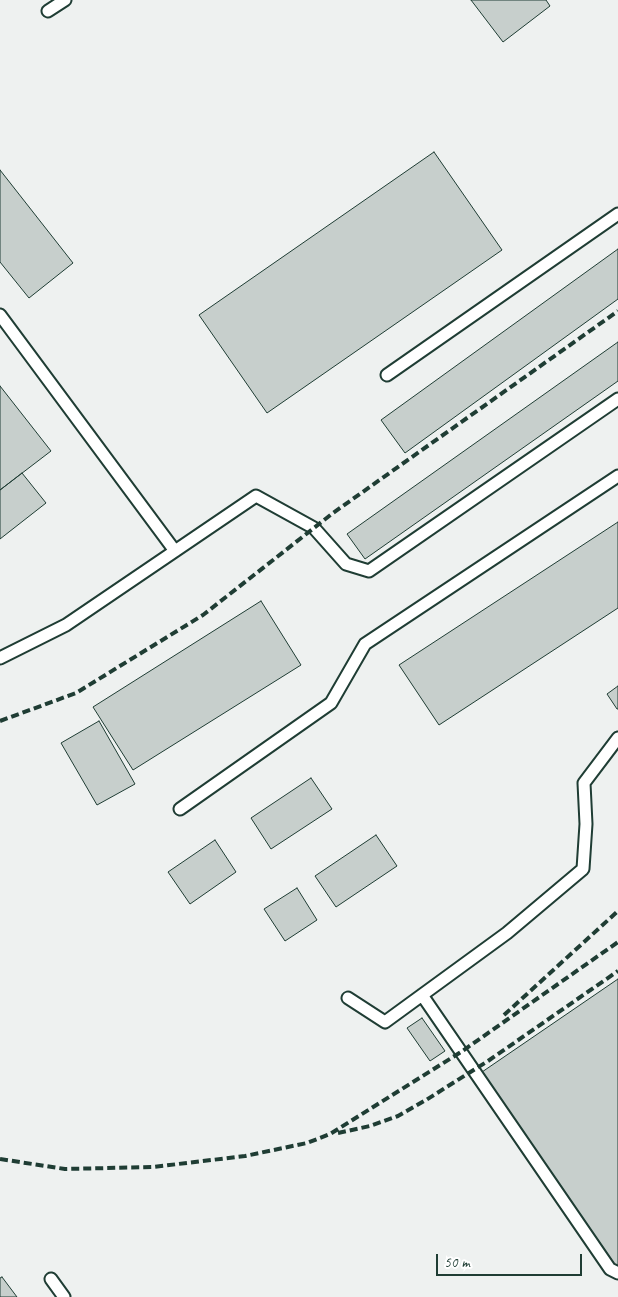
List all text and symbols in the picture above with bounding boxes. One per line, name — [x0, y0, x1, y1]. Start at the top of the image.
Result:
scale bar — [438, 1244, 584, 1276]
text: 50 m — [444, 1253, 470, 1272]

